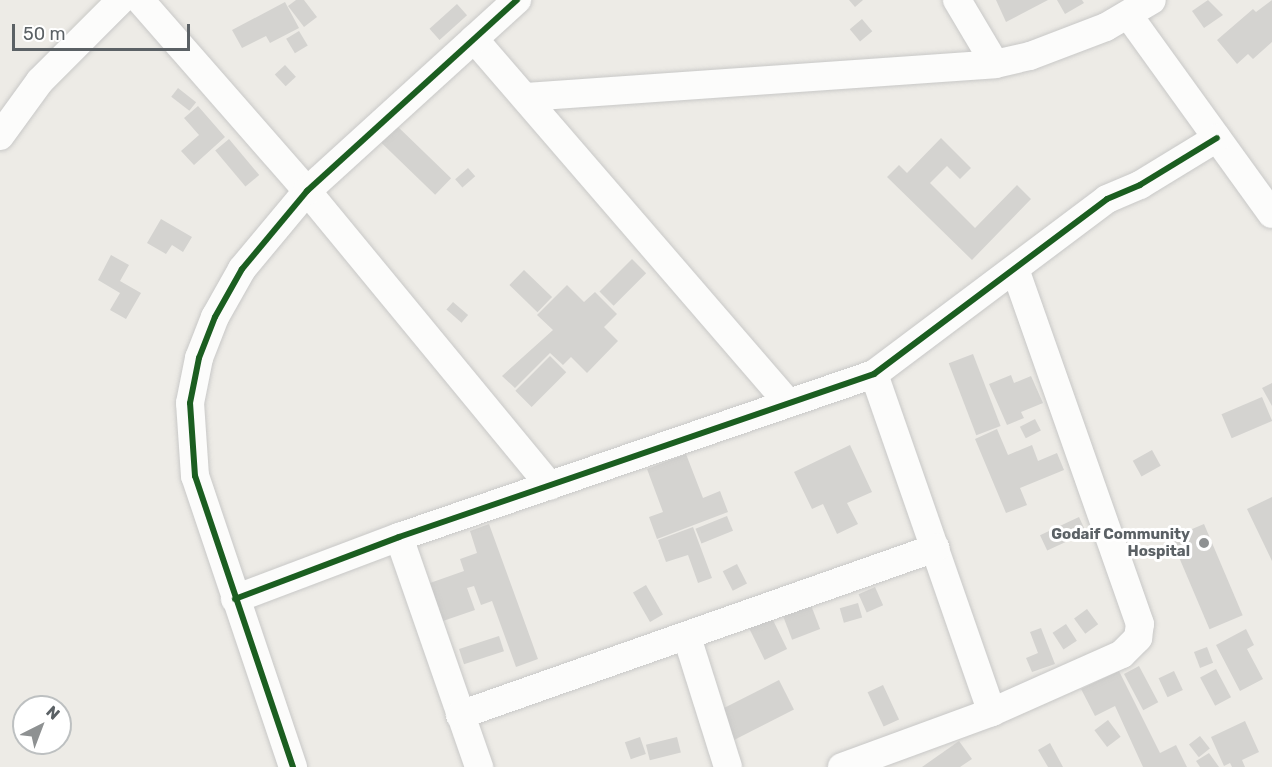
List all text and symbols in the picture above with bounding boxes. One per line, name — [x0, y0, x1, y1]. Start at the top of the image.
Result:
scale bar — [15, 12, 194, 50]
text: 50 m — [23, 23, 66, 45]
place label: Godaif Community Hospital — [1051, 525, 1190, 560]
marker: Godaif Community Hospital — [1195, 534, 1213, 552]
north arrow — [12, 695, 72, 755]
text: N — [42, 702, 64, 724]

